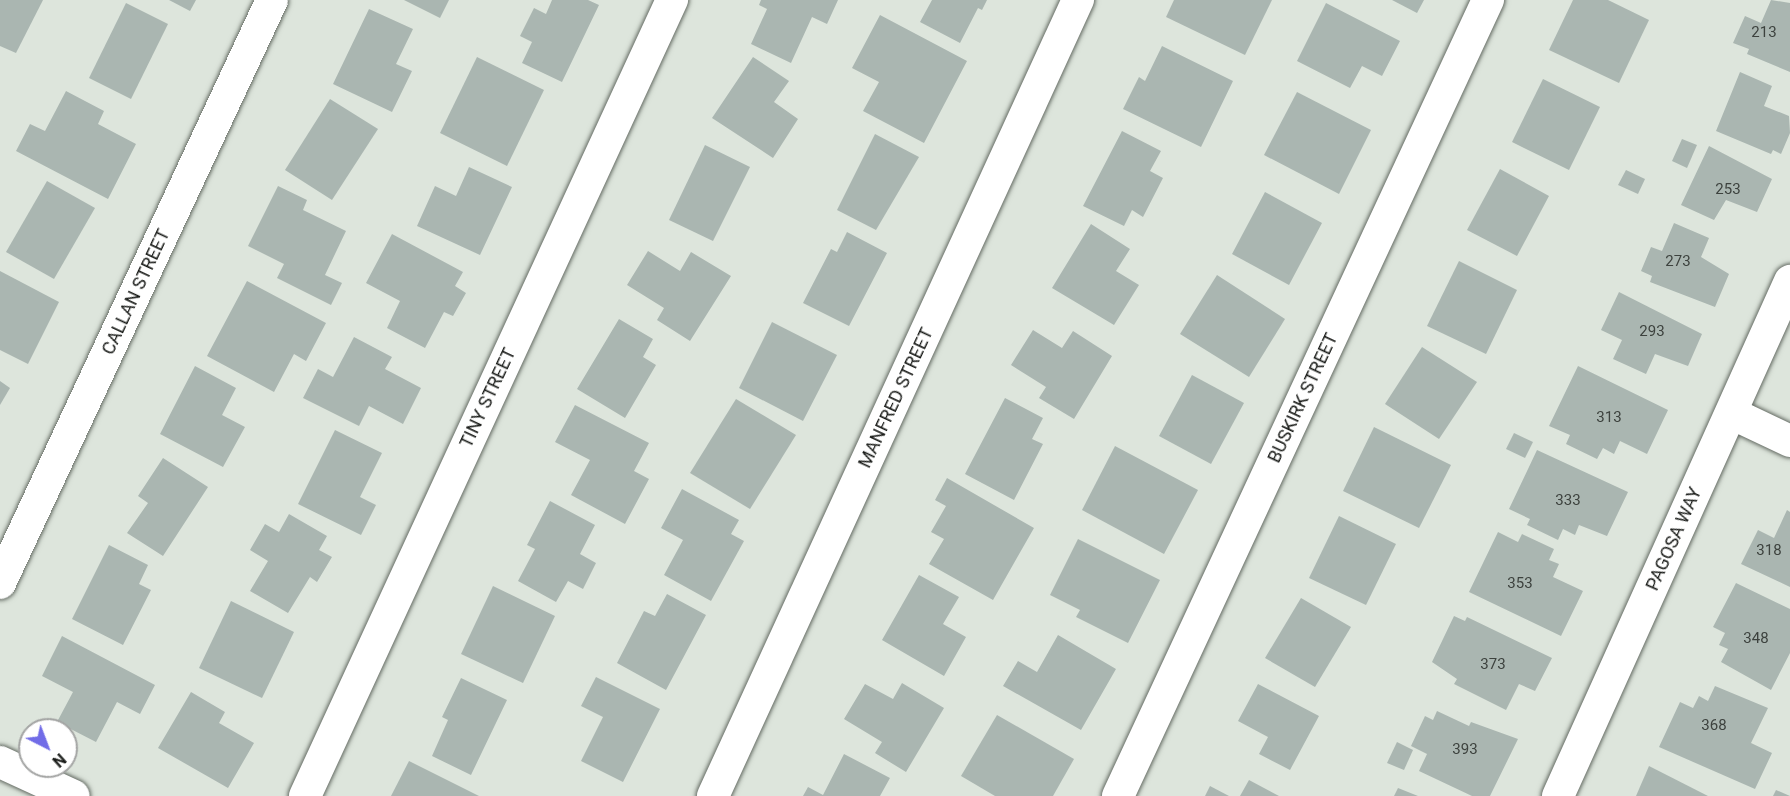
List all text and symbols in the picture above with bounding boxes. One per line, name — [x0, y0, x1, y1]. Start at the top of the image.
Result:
house number: 213 — [1751, 24, 1777, 42]
house number: 253 — [1715, 181, 1741, 199]
street label: CALLAN STREET — [97, 226, 175, 358]
house number: 273 — [1665, 253, 1691, 271]
house number: 293 — [1639, 323, 1665, 341]
street label: MANFRED STREET — [854, 325, 938, 471]
street label: BUSKIRK STREET — [1264, 330, 1342, 466]
street label: TINY STREET — [456, 345, 520, 451]
house number: 313 — [1596, 409, 1622, 427]
street label: PAGOSA WAY — [1642, 484, 1706, 594]
house number: 333 — [1555, 492, 1581, 510]
house number: 318 — [1756, 542, 1782, 560]
house number: 353 — [1507, 575, 1533, 593]
house number: 348 — [1743, 630, 1769, 648]
house number: 373 — [1480, 656, 1506, 674]
house number: 368 — [1701, 717, 1727, 735]
north arrow — [18, 718, 78, 778]
house number: 393 — [1452, 741, 1478, 759]
text: N — [48, 749, 70, 771]

